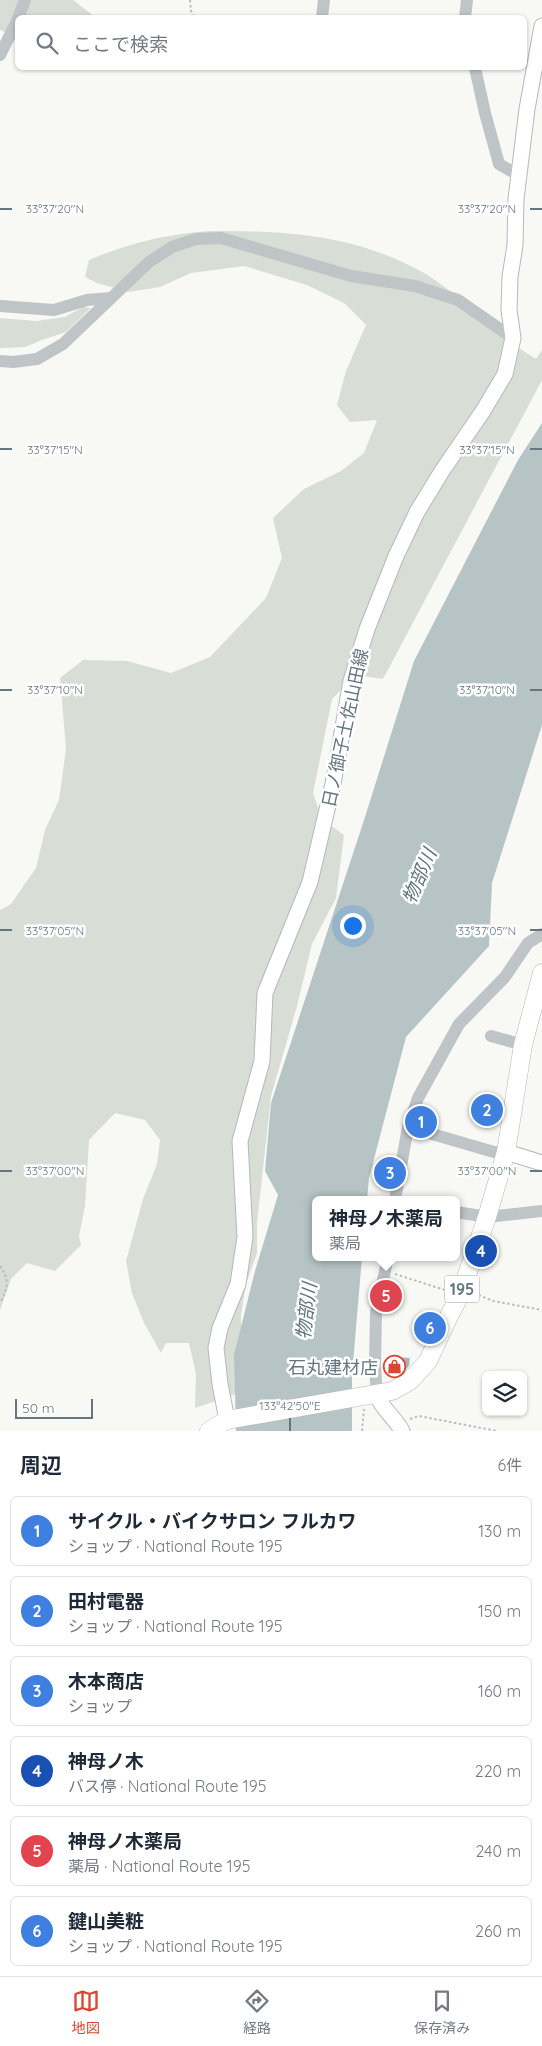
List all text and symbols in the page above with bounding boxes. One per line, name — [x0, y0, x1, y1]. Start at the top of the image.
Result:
search box — [15, 15, 527, 70]
icon: search — [33, 29, 61, 57]
text: ここで検索 — [73, 32, 168, 56]
text: 33°37'20"N — [26, 201, 84, 216]
text: 33°37'20"N — [458, 201, 516, 216]
text: 33°37'15"N — [27, 442, 83, 457]
text: 33°37'15"N — [459, 442, 515, 457]
street label: 日ノ御子土佐山田線 — [317, 646, 373, 810]
text: 33°37'10"N — [27, 682, 83, 697]
text: 33°37'10"N — [459, 682, 515, 697]
water label: 物部川 — [397, 843, 442, 907]
your location — [340, 913, 366, 939]
text: 33°37'05"N — [26, 923, 84, 938]
text: 33°37'05"N — [458, 923, 516, 938]
pin: 2 — [471, 1091, 503, 1129]
pin: 1 — [405, 1103, 437, 1141]
pin: 3 — [374, 1154, 406, 1192]
text: 33°37'00"N — [26, 1163, 84, 1178]
text: 33°37'00"N — [458, 1163, 516, 1178]
popup — [312, 1196, 460, 1261]
text: 神母ノ木薬局 — [329, 1206, 443, 1230]
pin: 4 — [465, 1232, 497, 1270]
text: 薬局 — [329, 1233, 361, 1253]
road number: 195 — [444, 1276, 480, 1302]
pin: 5 — [370, 1277, 402, 1315]
water label: 物部川 — [291, 1279, 322, 1341]
pin: 6 — [414, 1309, 446, 1347]
shop icon: 石丸建材店 — [382, 1355, 406, 1379]
place label: 石丸建材店 — [288, 1356, 378, 1379]
map controls — [482, 1371, 527, 1416]
button: layers — [482, 1371, 527, 1416]
scale bar — [15, 1396, 92, 1419]
text: 133°42'50"E — [259, 1398, 321, 1413]
text: 50 m — [22, 1399, 55, 1417]
text: 周辺 — [20, 1452, 62, 1478]
text: 6件 — [497, 1455, 522, 1475]
text: サイクル・バイクサロン フルカワ — [68, 1509, 356, 1533]
text: 1 — [34, 1521, 40, 1541]
text: 130 m — [478, 1521, 521, 1541]
text: ショップ · National Route 195 — [68, 1536, 282, 1556]
text: 田村電器 — [68, 1589, 144, 1613]
text: 2 — [32, 1601, 42, 1621]
text: 150 m — [478, 1601, 521, 1621]
text: ショップ · National Route 195 — [68, 1616, 282, 1636]
text: 木本商店 — [68, 1669, 144, 1693]
text: 3 — [33, 1681, 41, 1701]
text: 160 m — [478, 1681, 521, 1701]
text: ショップ — [68, 1696, 132, 1716]
text: 神母ノ木 — [68, 1749, 144, 1773]
text: 4 — [32, 1761, 42, 1781]
text: 220 m — [475, 1761, 521, 1781]
text: バス停 · National Route 195 — [68, 1776, 266, 1796]
text: 神母ノ木薬局 — [68, 1829, 182, 1853]
text: 5 — [32, 1841, 42, 1861]
text: 240 m — [475, 1841, 521, 1861]
text: 薬局 · National Route 195 — [68, 1856, 250, 1876]
text: 鍵山美粧 — [68, 1909, 144, 1933]
text: 6 — [33, 1921, 41, 1941]
text: 260 m — [475, 1921, 521, 1941]
text: ショップ · National Route 195 — [68, 1936, 282, 1956]
tab: 地図 — [72, 1987, 100, 2037]
tab: 経路 — [243, 1987, 271, 2037]
tab: 保存済み — [414, 1987, 470, 2037]

